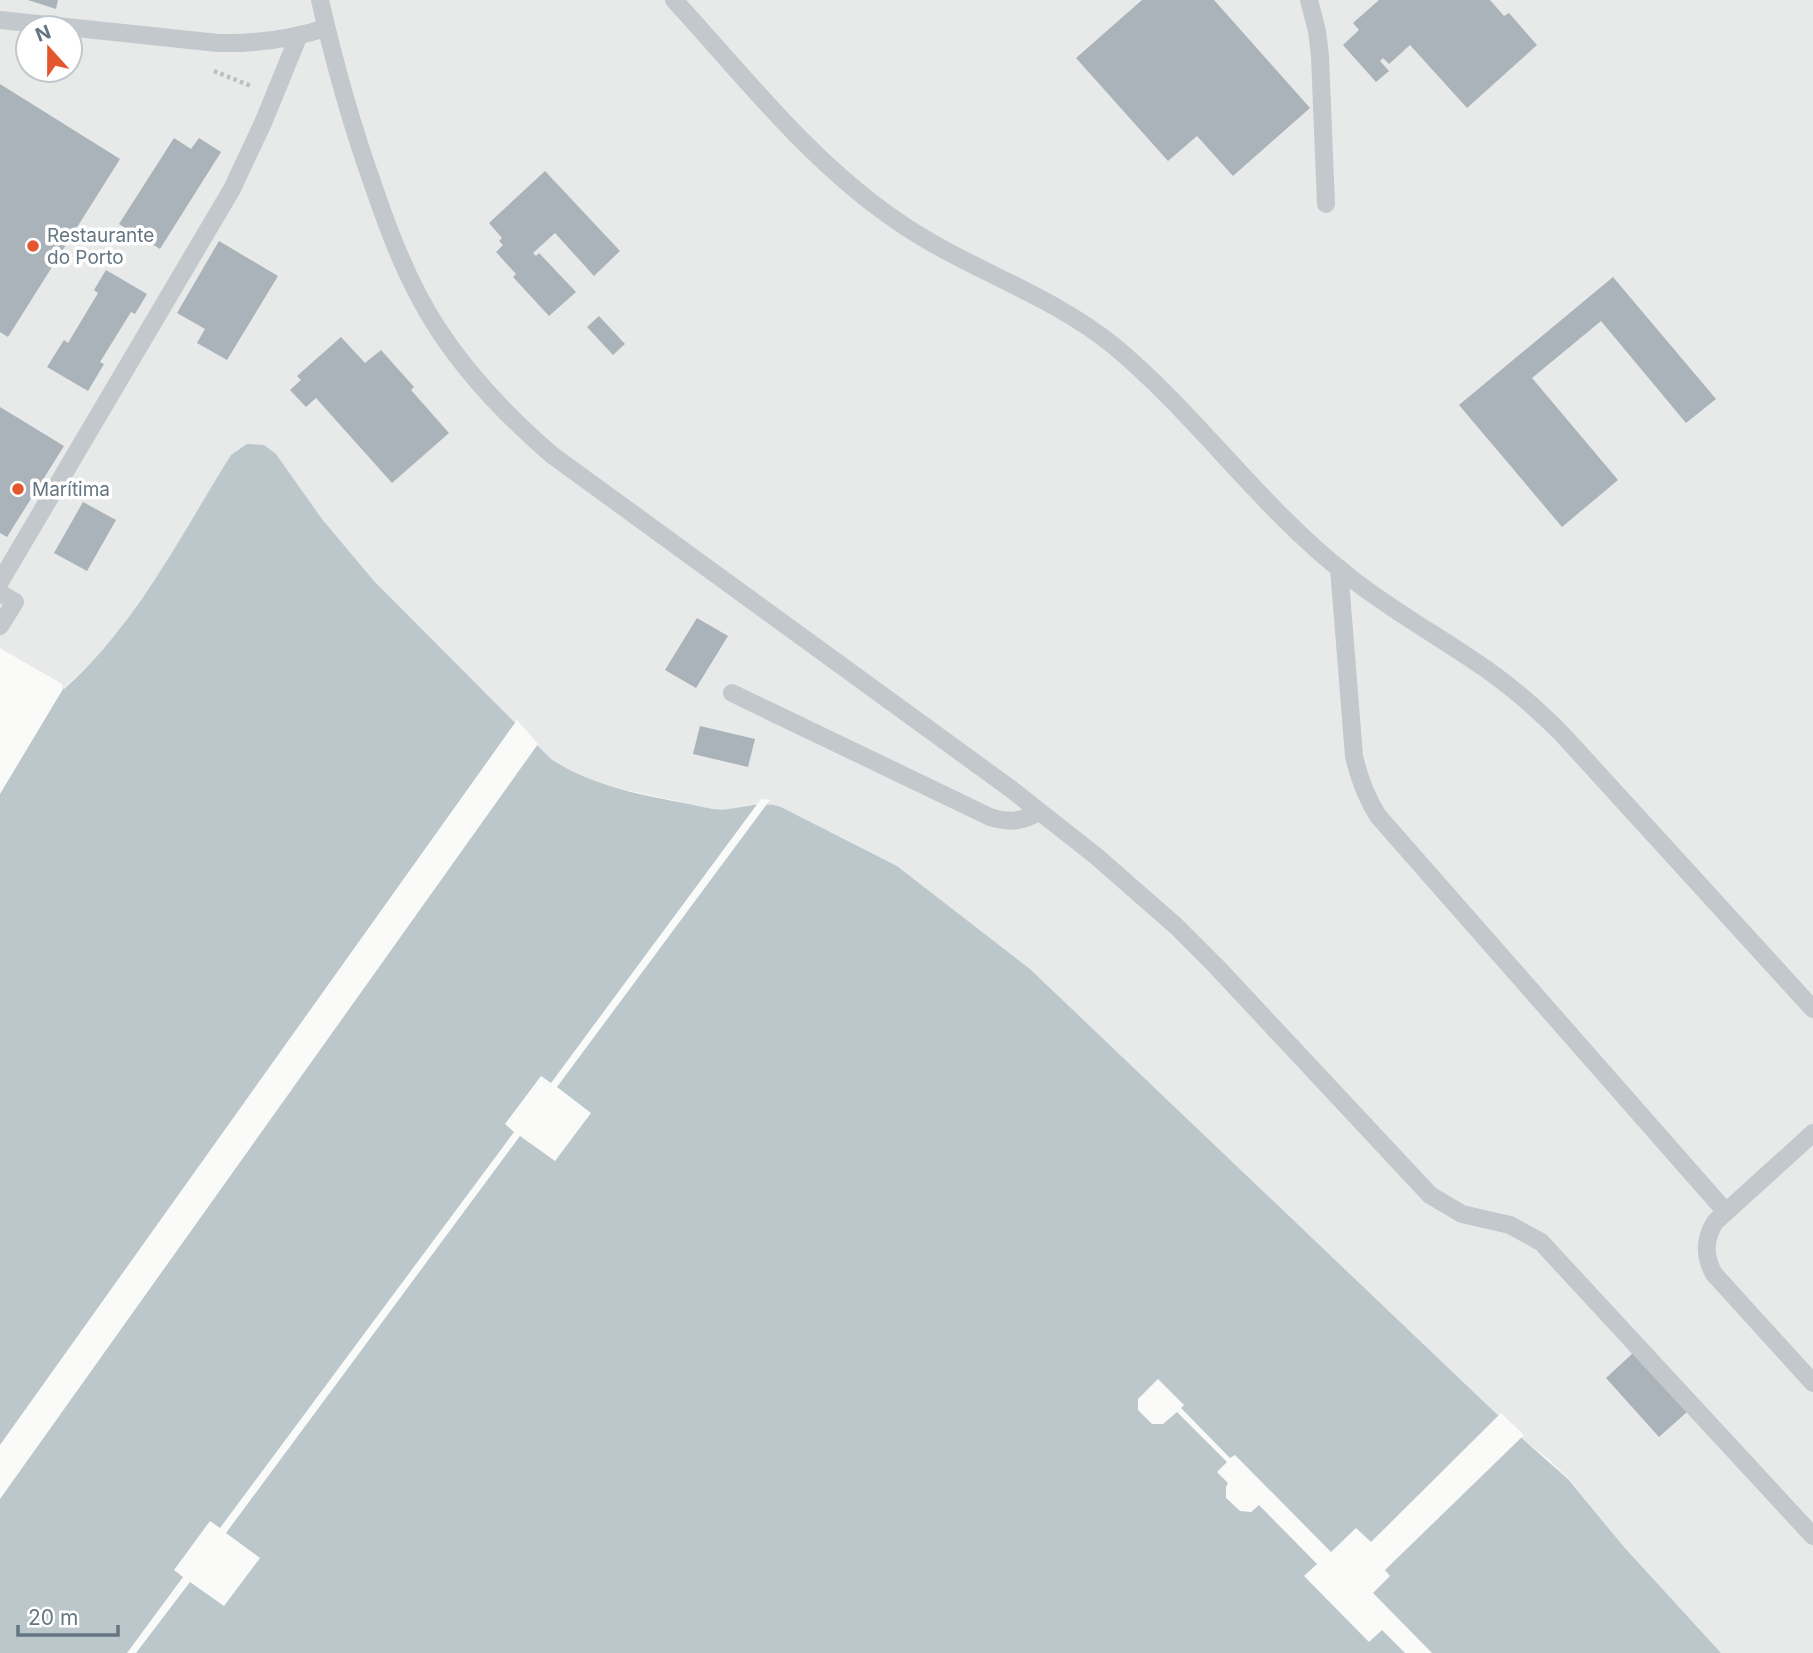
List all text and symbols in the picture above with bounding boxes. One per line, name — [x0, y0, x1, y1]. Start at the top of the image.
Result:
north arrow — [14, 14, 84, 84]
text: N — [32, 20, 54, 47]
place label: Restaurante do Porto — [47, 224, 154, 269]
marker: Restaurante do Porto — [25, 238, 41, 254]
place label: Marítima — [32, 478, 110, 501]
marker: Marítima — [10, 481, 26, 497]
scale bar — [18, 1594, 117, 1638]
text: 20 m — [28, 1605, 78, 1630]

